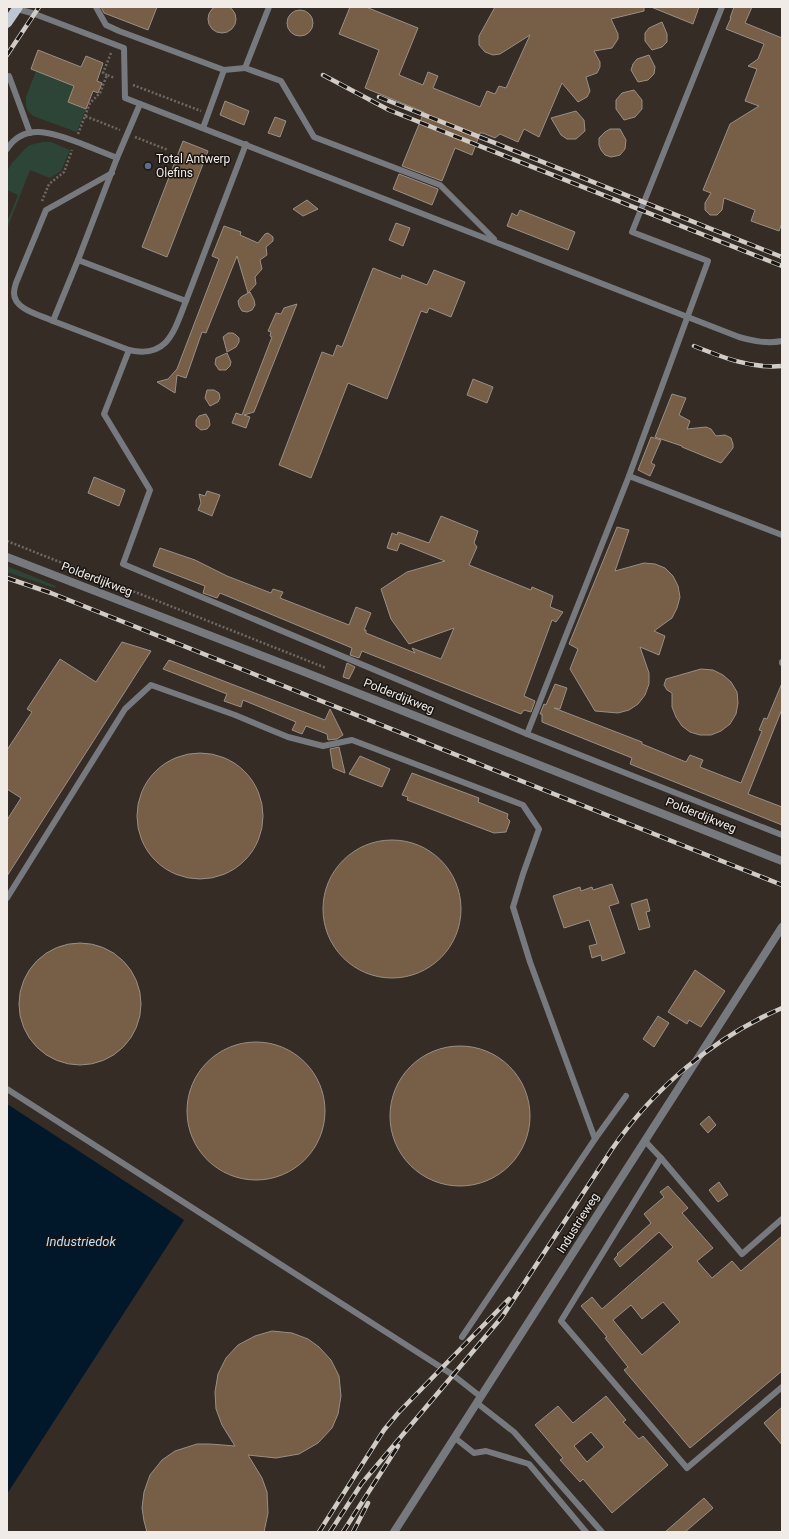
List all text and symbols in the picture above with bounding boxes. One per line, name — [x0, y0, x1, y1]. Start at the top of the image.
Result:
place label: Total Antwerp Olefins — [156, 152, 231, 180]
marker: Total Antwerp Olefins — [143, 161, 153, 171]
street label: Polderdijkweg — [59, 559, 135, 599]
street label: Polderdijkweg — [362, 675, 436, 717]
street label: Polderdijkweg — [664, 794, 738, 836]
street label: Industrieweg — [554, 1190, 602, 1256]
water label: Industriedok — [46, 1234, 117, 1249]

